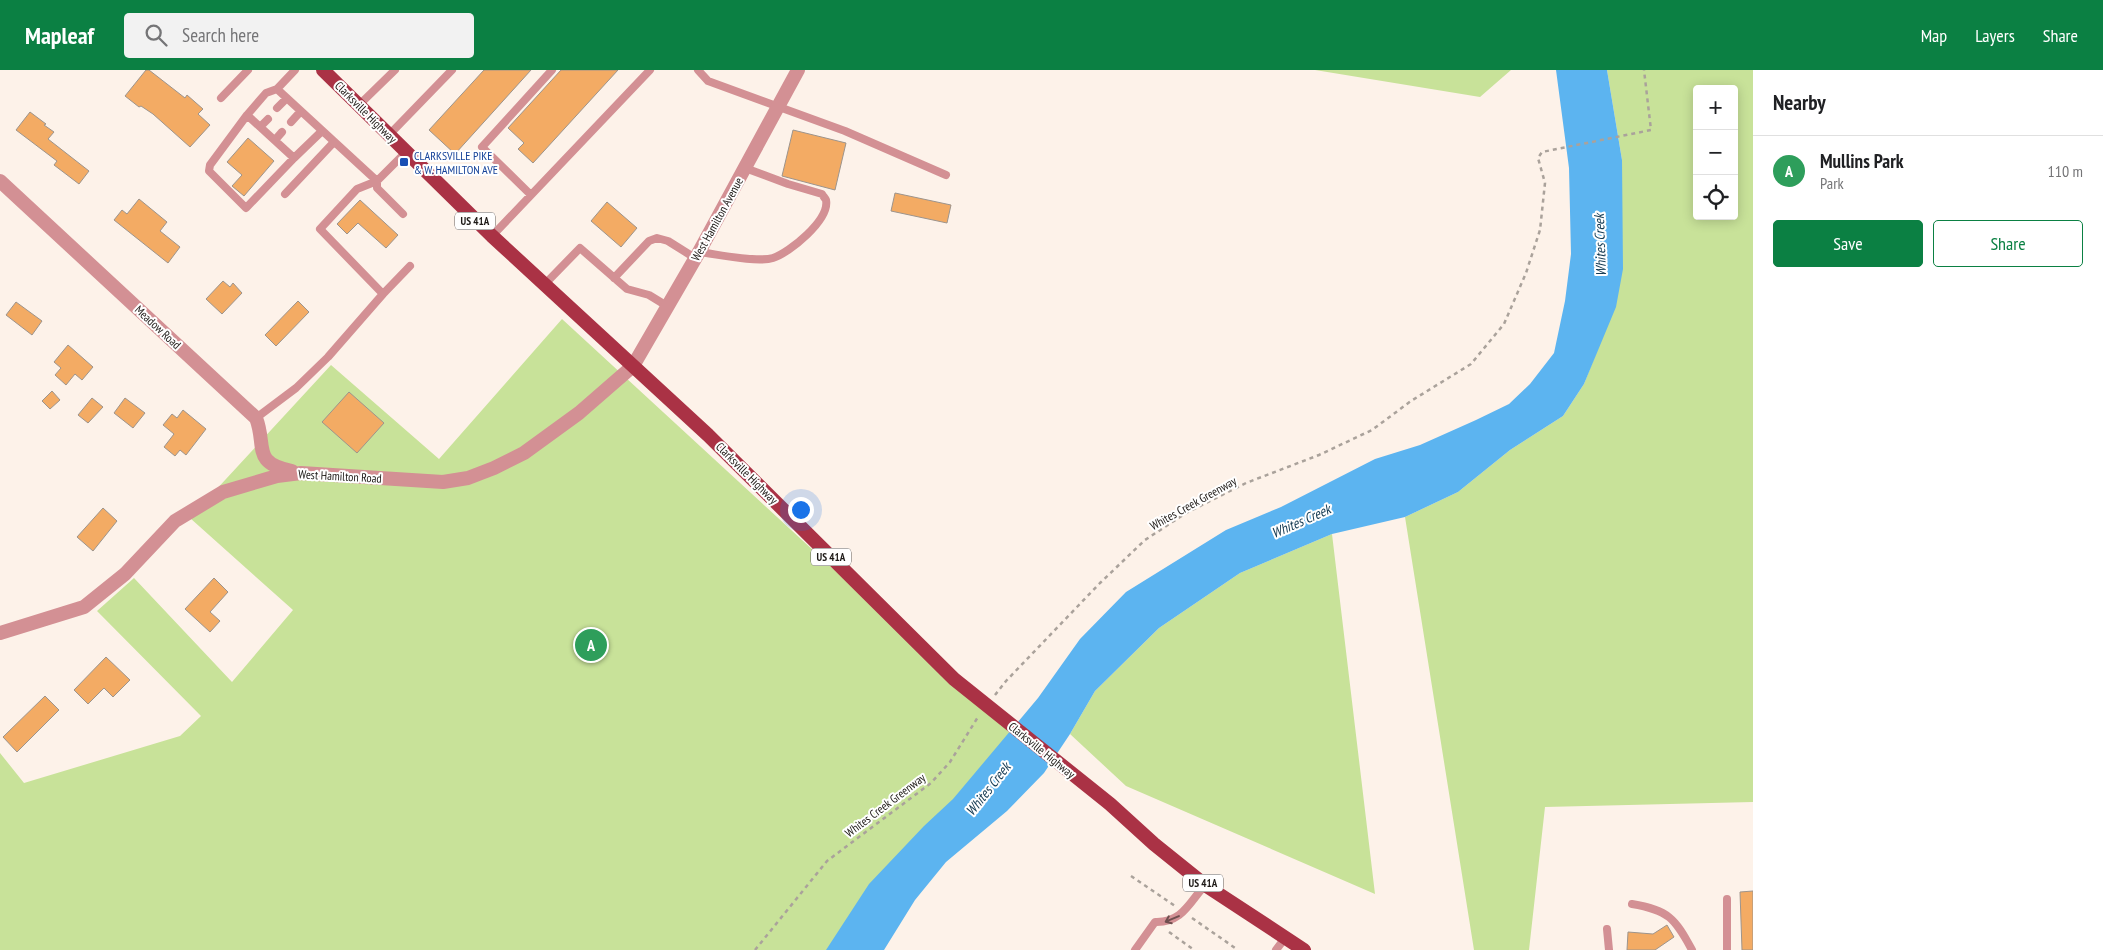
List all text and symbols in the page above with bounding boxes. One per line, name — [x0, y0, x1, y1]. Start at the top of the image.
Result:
search box — [124, 13, 474, 58]
text: Mapleaf — [25, 20, 94, 51]
icon: search — [142, 21, 170, 49]
text: Search here — [182, 23, 259, 47]
text: Map — [1921, 24, 1947, 47]
text: Layers — [1975, 24, 2015, 47]
text: Share — [2043, 24, 2078, 47]
street label: Clarksville Highway — [332, 78, 400, 146]
map controls — [1693, 85, 1738, 220]
button: + — [1693, 85, 1738, 130]
text: Nearby — [1773, 89, 1826, 116]
button: − — [1693, 130, 1738, 175]
place label: CLARKSVILLE PIKE & W. HAMILTON AVE — [414, 148, 498, 177]
text: Mullins Park — [1820, 149, 1904, 173]
marker: CLARKSVILLE PIKE & W. HAMILTON AVE — [398, 156, 410, 168]
text: A — [1785, 161, 1793, 181]
text: 110 m — [2048, 161, 2083, 181]
text: Park — [1820, 173, 1844, 193]
street label: West Hamilton Avenue — [688, 175, 746, 263]
button: locate — [1693, 175, 1738, 220]
road number: US 41A — [455, 212, 495, 230]
water label: Whites Creek — [1590, 212, 1610, 277]
button: Save — [1773, 220, 1923, 267]
button: Share — [1933, 220, 2083, 267]
street label: Meadow Road — [132, 302, 184, 352]
street label: Clarksville Highway — [713, 439, 781, 507]
street label: West Hamilton Road — [298, 466, 382, 486]
street label: Whites Creek Greenway — [1147, 473, 1239, 533]
your location — [788, 497, 814, 523]
water label: Whites Creek — [1269, 499, 1335, 542]
road number: US 41A — [811, 548, 851, 566]
pin: A — [575, 626, 607, 664]
street label: Clarksville Highway — [1006, 719, 1079, 782]
water label: Whites Creek — [962, 757, 1015, 819]
street label: Whites Creek Greenway — [842, 770, 929, 840]
road number: US 41A — [1183, 874, 1223, 891]
one-way arrow — [1164, 914, 1179, 924]

